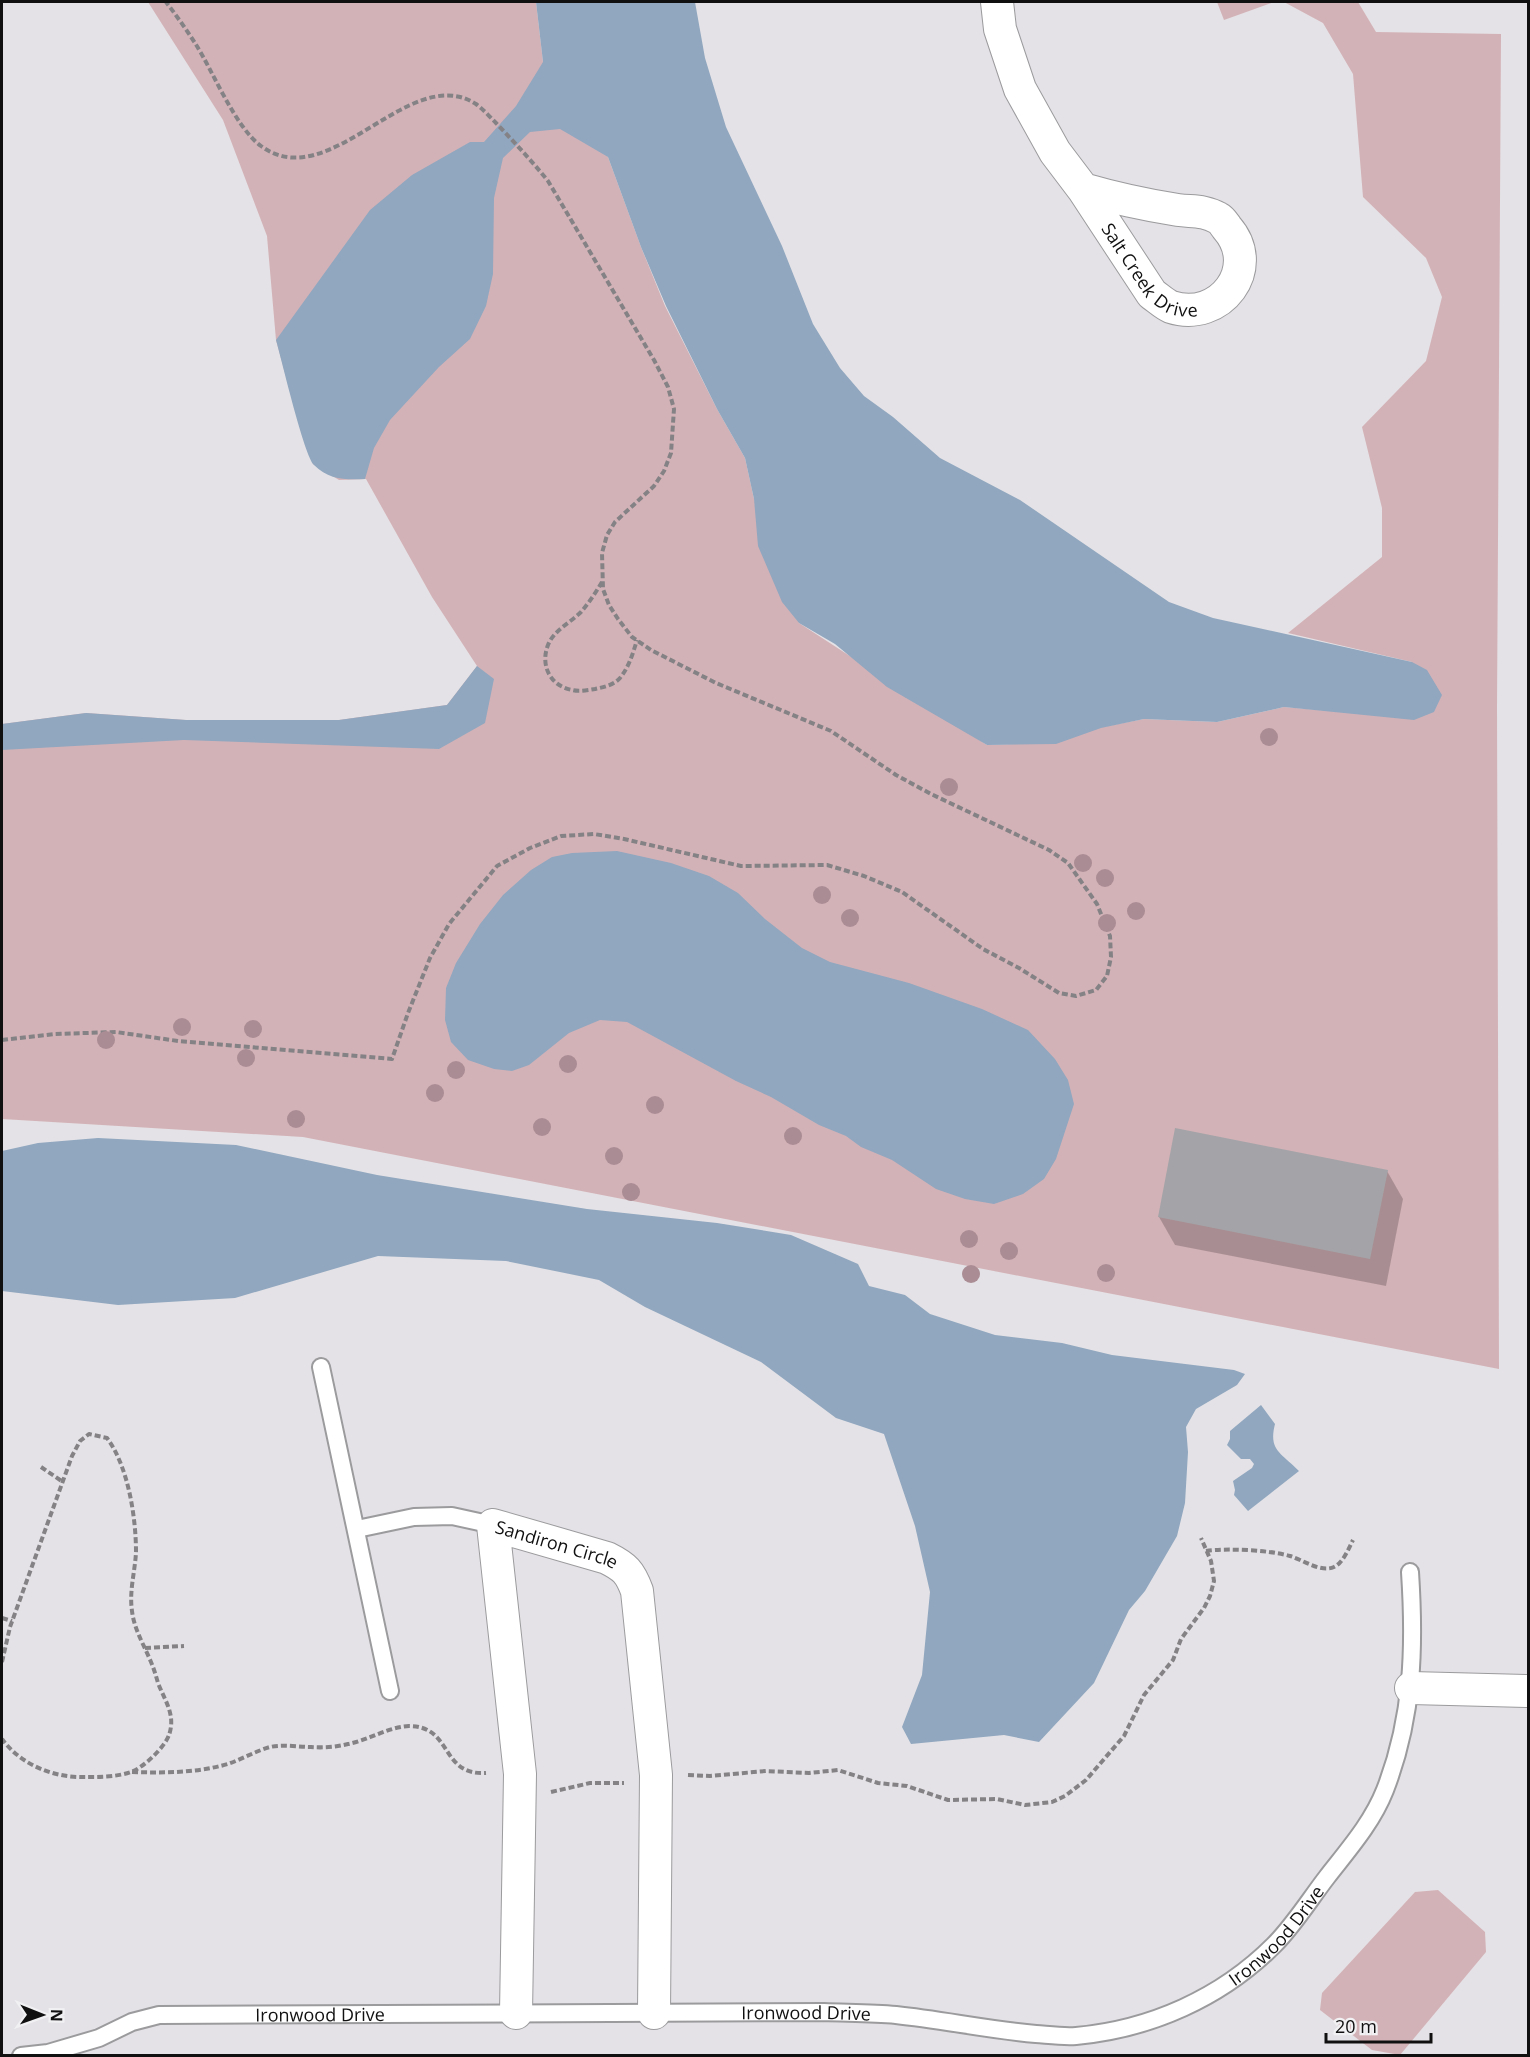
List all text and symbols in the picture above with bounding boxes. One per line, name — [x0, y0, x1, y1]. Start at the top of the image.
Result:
street label: Salt Creek Drive — [1096, 218, 1198, 322]
street label: Sandiron Circle — [493, 1514, 623, 1574]
street label: Ironwood Drive — [1224, 1880, 1329, 1991]
north arrow — [12, 1985, 72, 2045]
street label: Ironwood Drive — [741, 2000, 871, 2025]
street label: Ironwood Drive — [255, 2002, 385, 2027]
scale bar — [1326, 2006, 1431, 2044]
text: N — [46, 2009, 68, 2022]
text: 20 m — [1335, 2014, 1377, 2038]

